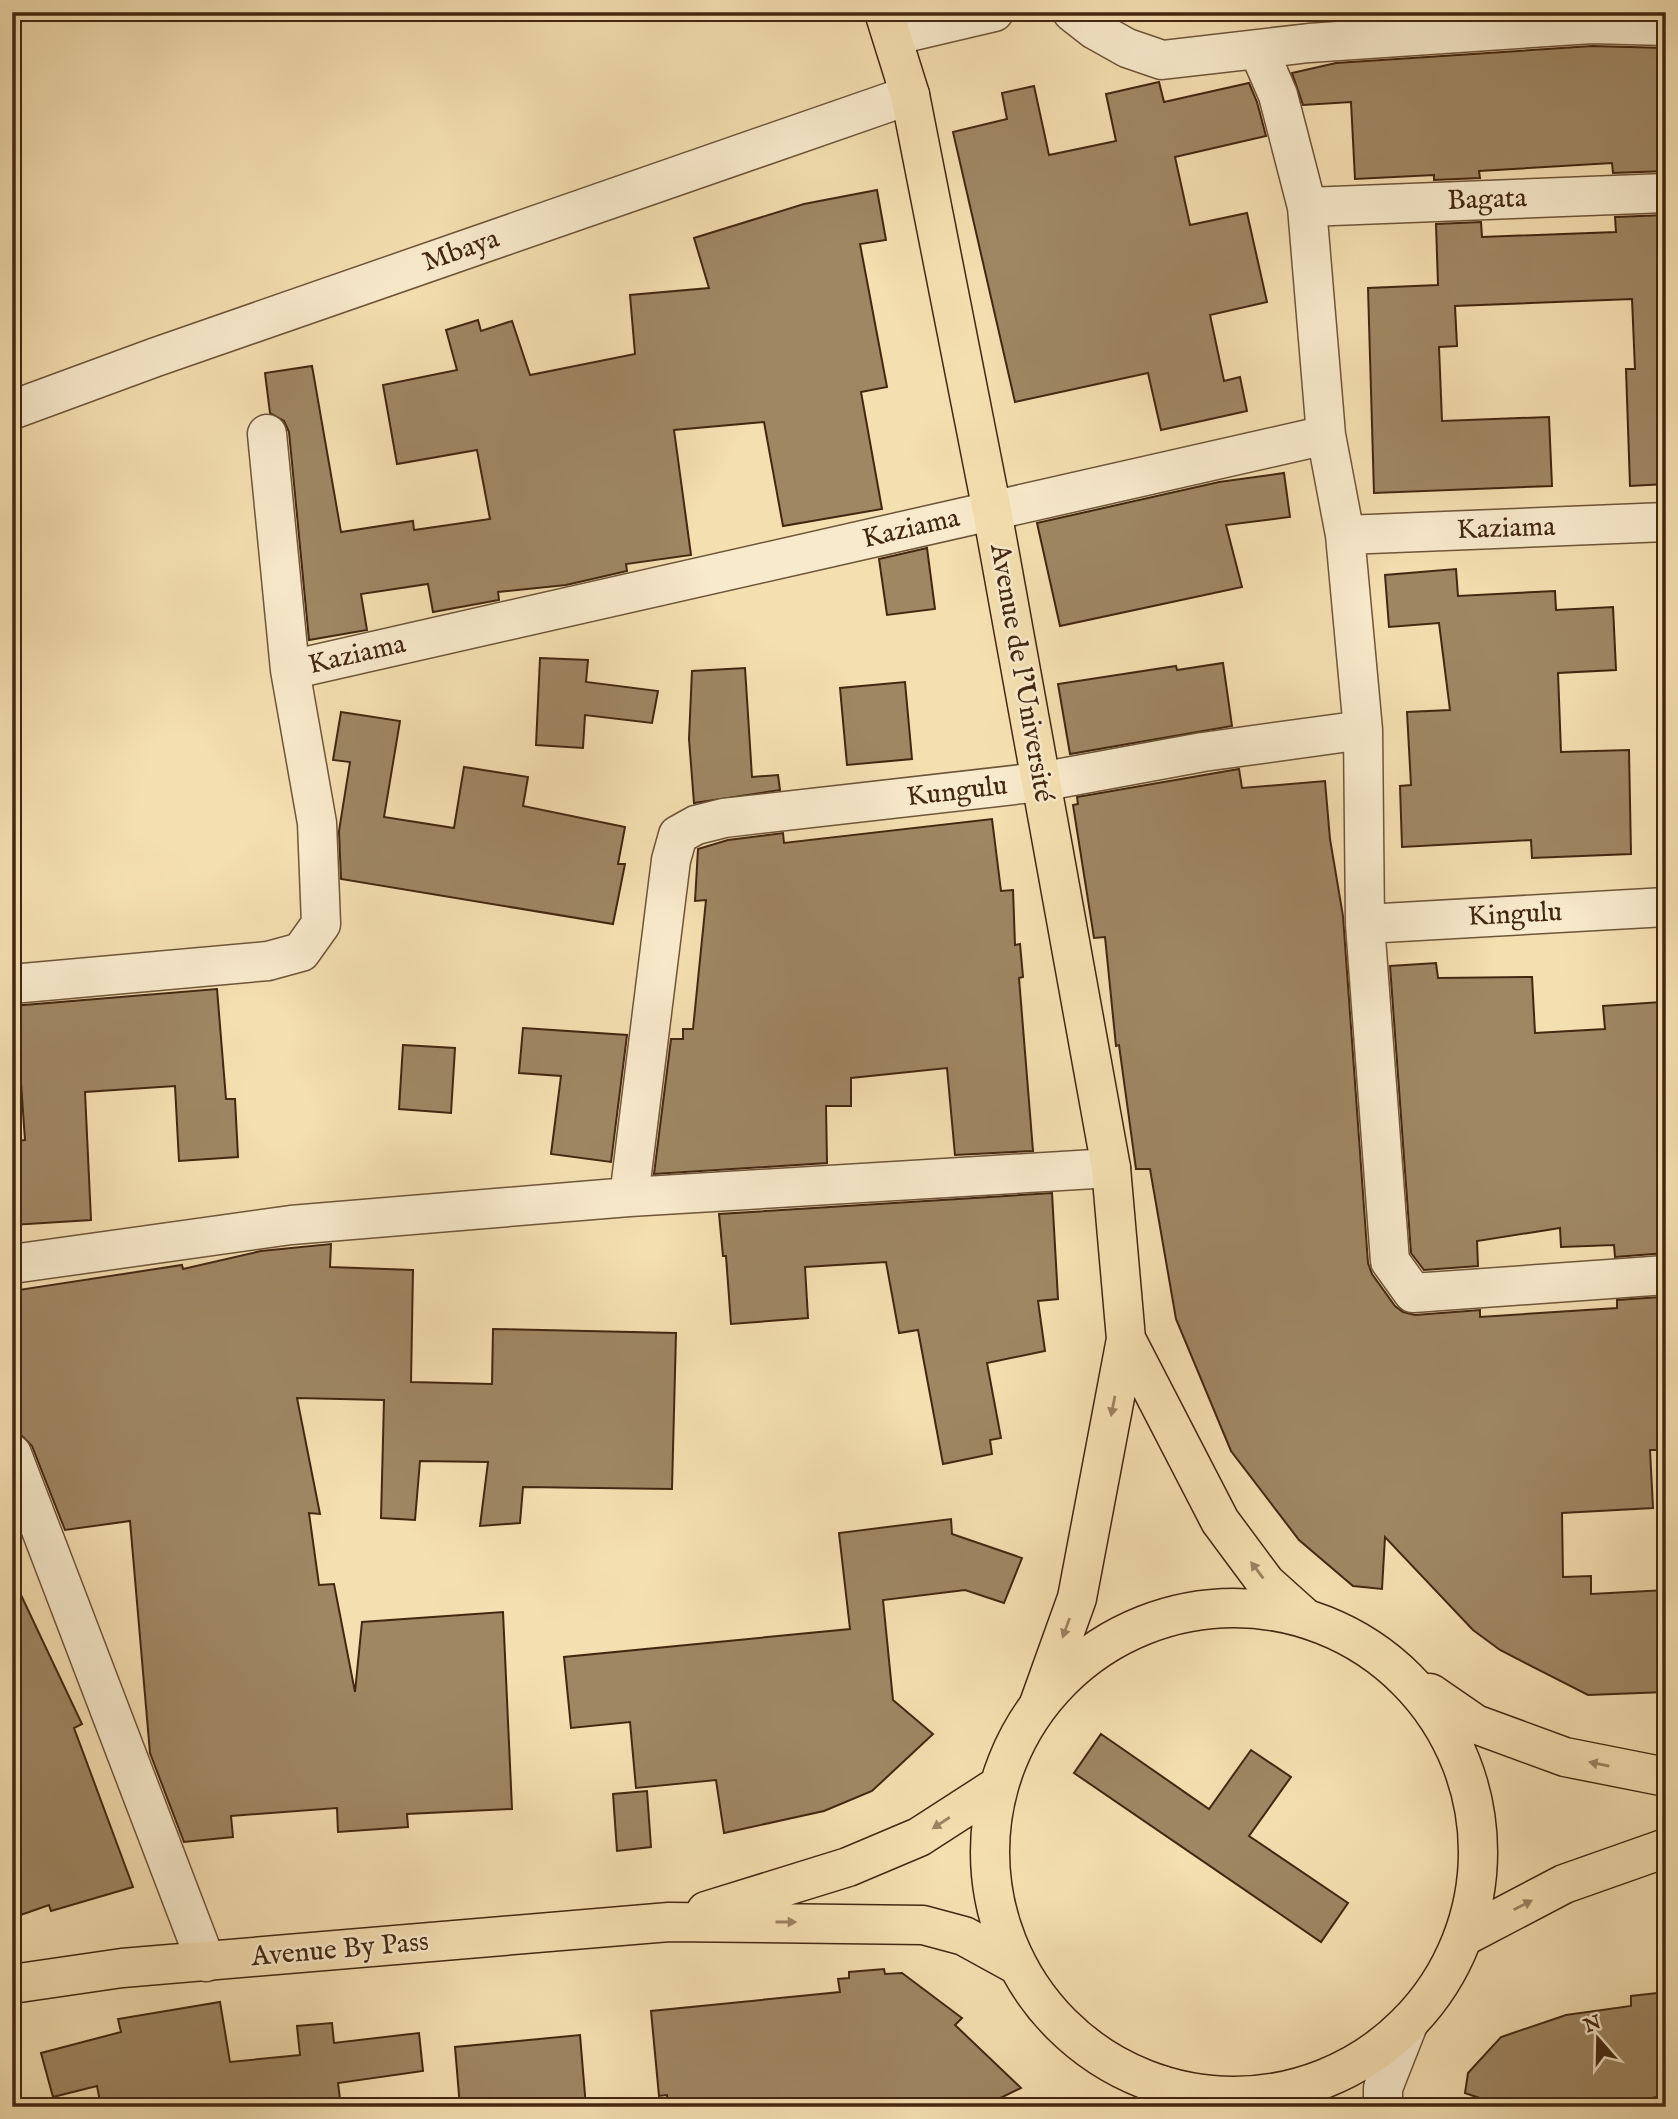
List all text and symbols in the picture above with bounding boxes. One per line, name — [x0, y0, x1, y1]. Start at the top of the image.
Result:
street label: Bagata — [1447, 181, 1528, 219]
street label: Mbaya — [418, 221, 505, 280]
street label: Kaziama — [859, 501, 964, 557]
street label: Kaziama — [1456, 510, 1557, 548]
street label: Avenue de l’Université — [981, 540, 1061, 805]
street label: Kaziama — [305, 627, 410, 683]
street label: Kungulu — [905, 768, 1009, 816]
street label: Kingulu — [1467, 895, 1563, 935]
one-way arrow — [1108, 1395, 1119, 1417]
one-way arrow — [1249, 1562, 1264, 1580]
one-way arrow — [1060, 1618, 1071, 1639]
one-way arrow — [1588, 1758, 1610, 1769]
one-way arrow — [931, 1816, 950, 1829]
one-way arrow — [1513, 1899, 1533, 1910]
one-way arrow — [775, 1916, 797, 1928]
street label: Avenue By Pass — [249, 1925, 430, 1975]
north arrow — [1562, 2004, 1632, 2074]
text: N — [1580, 2011, 1605, 2039]

